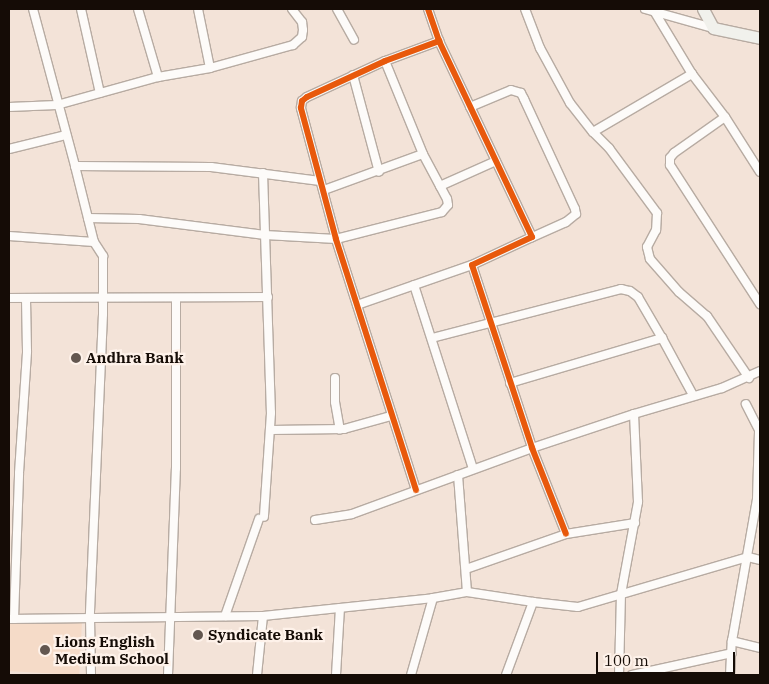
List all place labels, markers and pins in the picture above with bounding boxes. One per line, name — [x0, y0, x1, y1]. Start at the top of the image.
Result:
place label: Andhra Bank — [86, 349, 183, 367]
marker: Andhra Bank — [70, 352, 82, 364]
place label: Syndicate Bank — [208, 626, 323, 644]
marker: Syndicate Bank — [192, 629, 204, 641]
place label: Lions English Medium School — [55, 632, 169, 667]
marker: Lions English Medium School — [39, 644, 51, 656]

